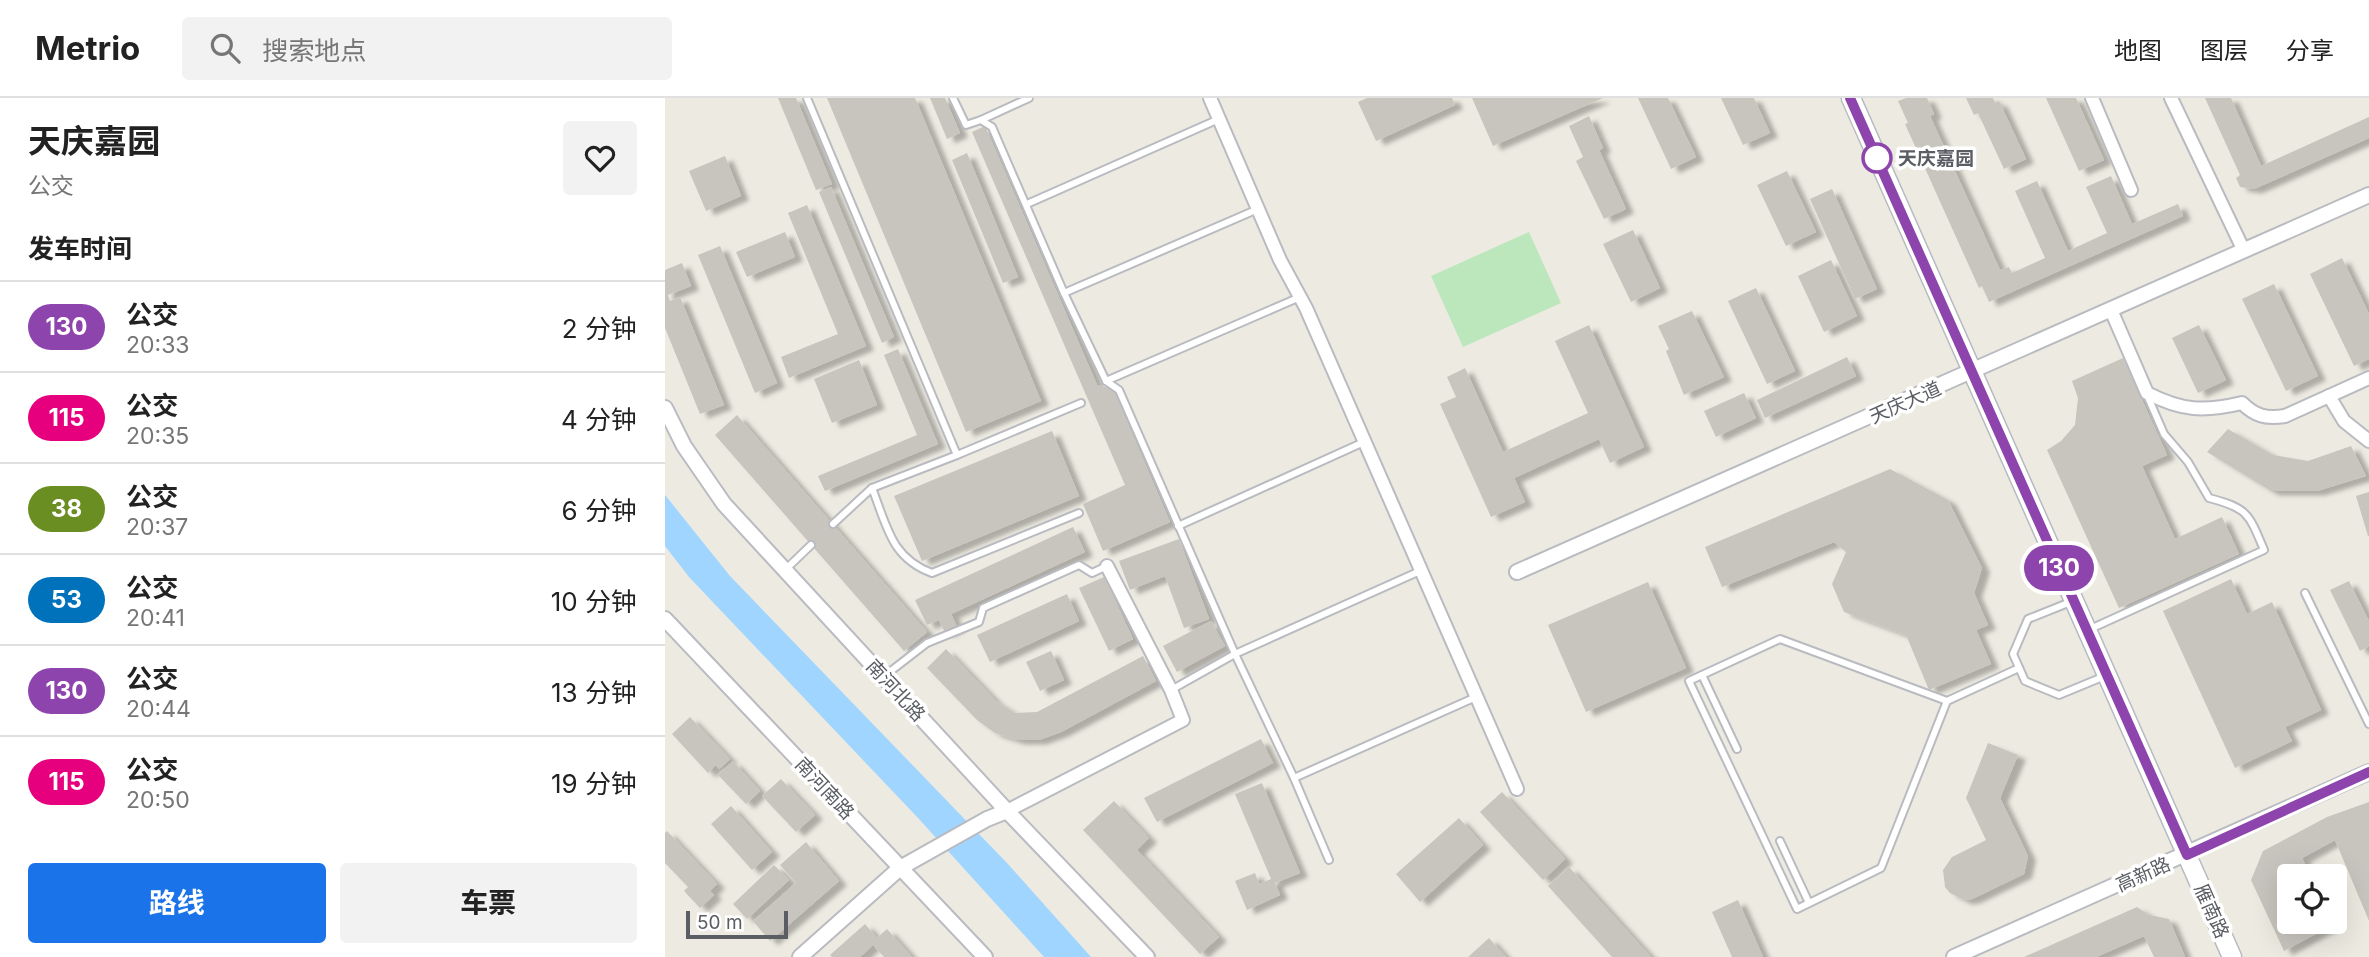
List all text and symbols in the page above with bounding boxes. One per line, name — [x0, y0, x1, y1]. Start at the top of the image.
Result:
search box — [182, 17, 672, 80]
text: Metrio — [35, 28, 140, 68]
icon: search — [206, 29, 244, 67]
text: 搜索地点 — [262, 35, 366, 66]
text: 地图 — [2114, 36, 2162, 65]
text: 图层 — [2200, 36, 2248, 65]
text: 分享 — [2286, 36, 2334, 65]
text: 天庆嘉园 — [28, 121, 160, 161]
button: heart — [563, 121, 637, 195]
marker: 天庆嘉园 — [1862, 143, 1892, 173]
place label: 天庆嘉园 — [1898, 147, 1974, 170]
text: 公交 — [28, 172, 74, 200]
text: 发车时间 — [28, 233, 132, 264]
text: 公交 — [126, 299, 178, 330]
text: 130 — [45, 312, 88, 341]
text: 2 分钟 — [562, 313, 637, 344]
text: 20:33 — [126, 331, 190, 359]
street label: 天庆大道 — [1866, 376, 1945, 428]
text: 公交 — [126, 390, 178, 421]
text: 115 — [48, 403, 85, 432]
text: 4 分钟 — [561, 404, 637, 435]
text: 20:35 — [126, 422, 189, 450]
text: 公交 — [126, 481, 178, 512]
text: 38 — [51, 494, 82, 523]
text: 6 分钟 — [562, 495, 637, 526]
text: 20:37 — [126, 513, 188, 541]
line badge: 130 — [2019, 545, 2099, 591]
text: 130 — [2038, 553, 2080, 582]
text: 公交 — [126, 572, 178, 603]
text: 53 — [51, 585, 82, 614]
text: 10 分钟 — [551, 586, 637, 617]
text: 20:41 — [126, 604, 185, 632]
street label: 南河北路 — [861, 655, 930, 726]
text: 公交 — [126, 663, 178, 694]
text: 130 — [45, 676, 88, 705]
text: 13 分钟 — [551, 677, 637, 708]
text: 20:44 — [126, 695, 191, 723]
street label: 南河南路 — [790, 753, 859, 824]
text: 公交 — [126, 754, 178, 785]
text: 115 — [48, 767, 85, 796]
text: 19 分钟 — [551, 768, 637, 799]
text: 20:50 — [126, 786, 190, 814]
street label: 高新路 — [2112, 852, 2174, 897]
button: 路线 — [28, 863, 326, 943]
button: 车票 — [340, 863, 637, 943]
map controls — [2277, 864, 2347, 934]
button: locate — [2277, 864, 2347, 934]
street label: 雁南路 — [2189, 880, 2234, 942]
scale bar — [686, 908, 787, 940]
text: 50 m — [697, 911, 743, 934]

